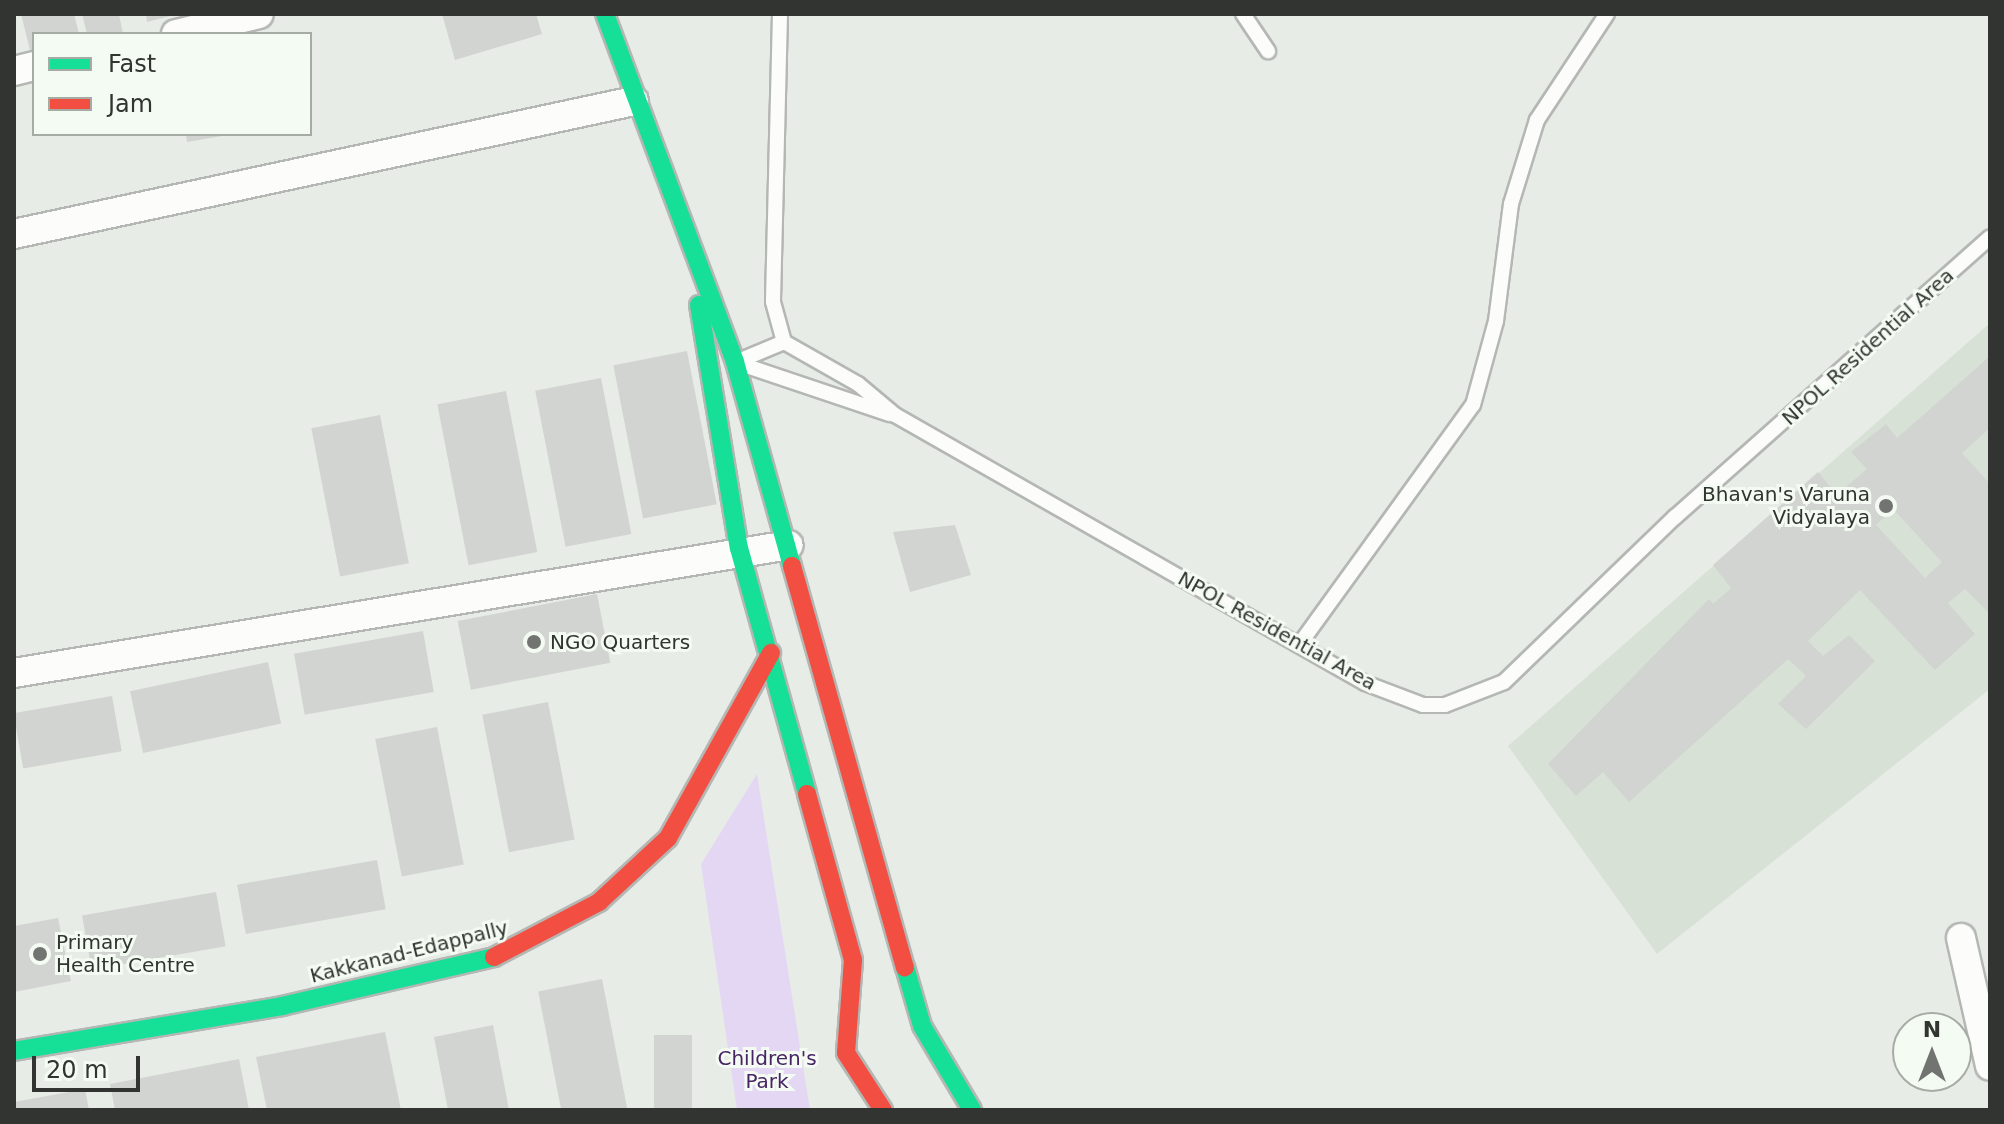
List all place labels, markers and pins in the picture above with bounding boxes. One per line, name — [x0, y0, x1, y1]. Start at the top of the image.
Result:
place label: Bhavan's Varuna Vidyalaya — [1702, 482, 1870, 529]
marker: Bhavan's Varuna Vidyalaya — [1877, 497, 1895, 515]
place label: NGO Quarters — [550, 630, 690, 654]
marker: NGO Quarters — [525, 633, 543, 651]
place label: Primary Health Centre — [56, 930, 195, 977]
marker: Primary Health Centre — [31, 945, 49, 963]

